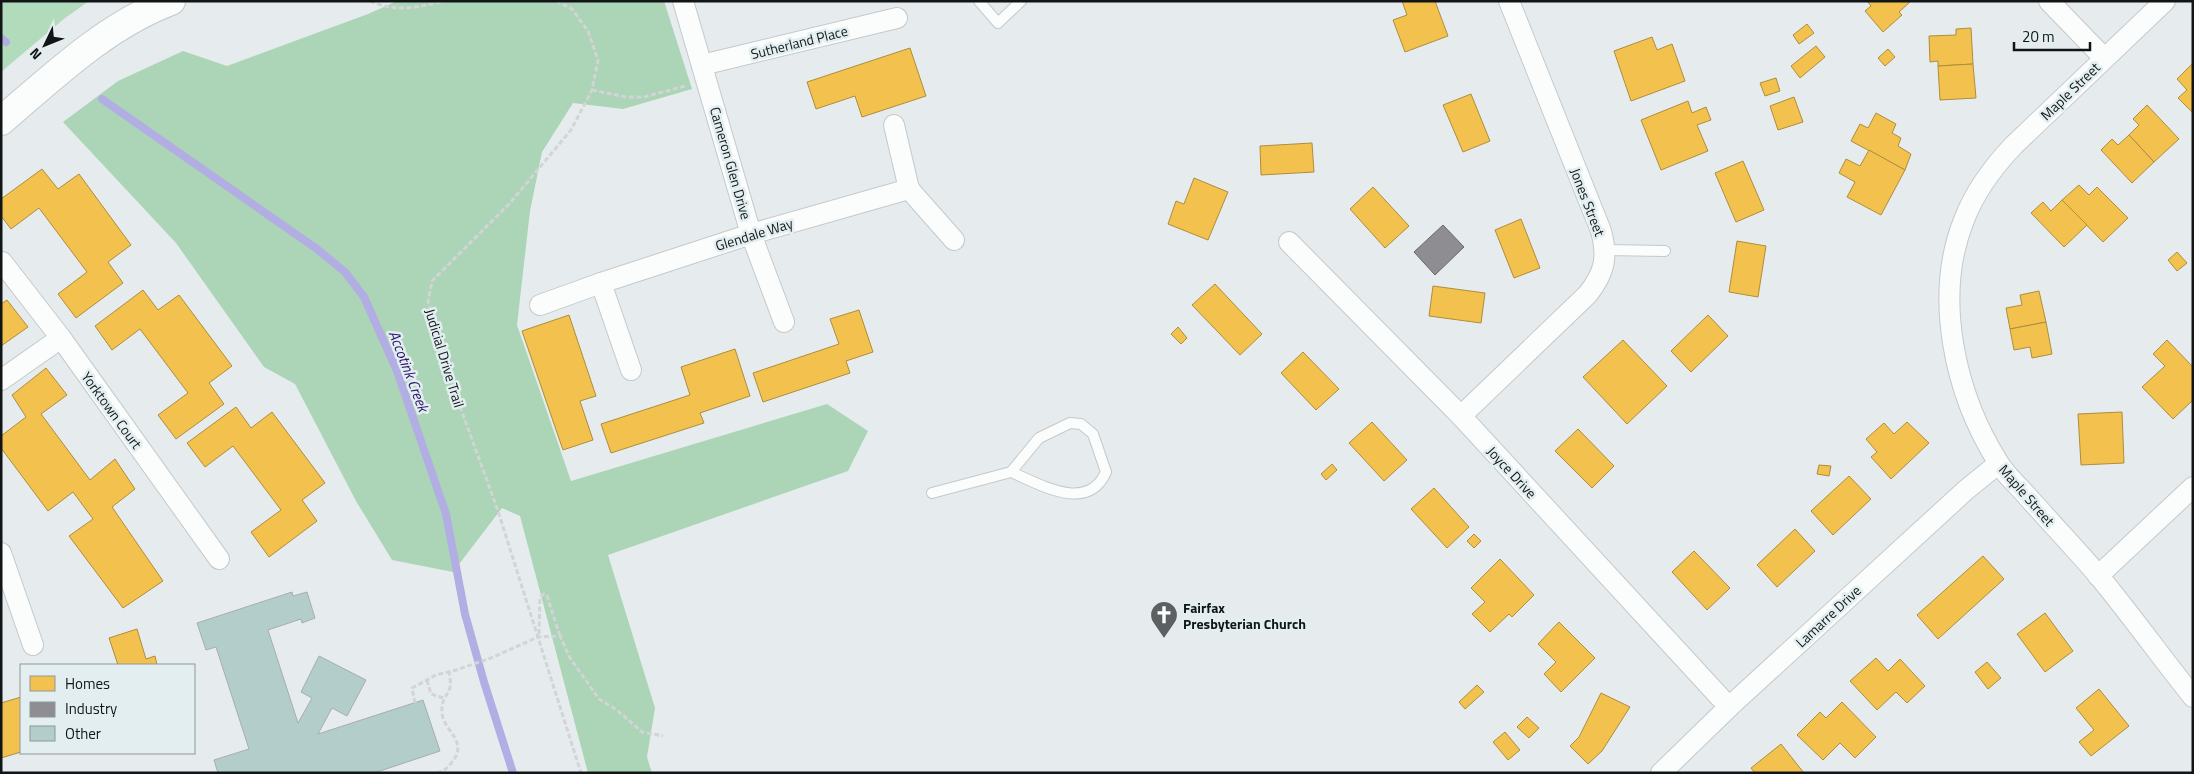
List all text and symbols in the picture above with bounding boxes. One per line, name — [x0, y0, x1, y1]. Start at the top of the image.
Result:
north arrow — [20, 20, 70, 70]
street label: Sutherland Place — [748, 20, 850, 64]
scale bar — [2014, 20, 2090, 52]
text: 20 m — [2022, 25, 2055, 48]
text: N — [24, 43, 46, 65]
street label: Maple Street — [2036, 57, 2105, 125]
street label: Cameron Glen Drive — [705, 104, 757, 222]
street label: Jones Street — [1565, 165, 1611, 239]
street label: Glendale Way — [713, 212, 796, 256]
street label: Judicial Drive Trail — [420, 306, 470, 410]
water label: Accotink Creek — [383, 327, 436, 417]
street label: Yorktown Court — [77, 367, 147, 453]
street label: Joyce Drive — [1482, 441, 1542, 503]
street label: Maple Street — [1994, 460, 2060, 530]
street label: Lamarre Drive — [1791, 580, 1865, 652]
place label: Fairfax Presbyterian Church — [1183, 597, 1306, 634]
church icon: Fairfax Presbyterian Church — [1149, 600, 1179, 639]
legend — [20, 664, 195, 754]
text: Homes — [65, 672, 110, 695]
text: Industry — [65, 697, 117, 720]
text: Other — [65, 722, 101, 745]

